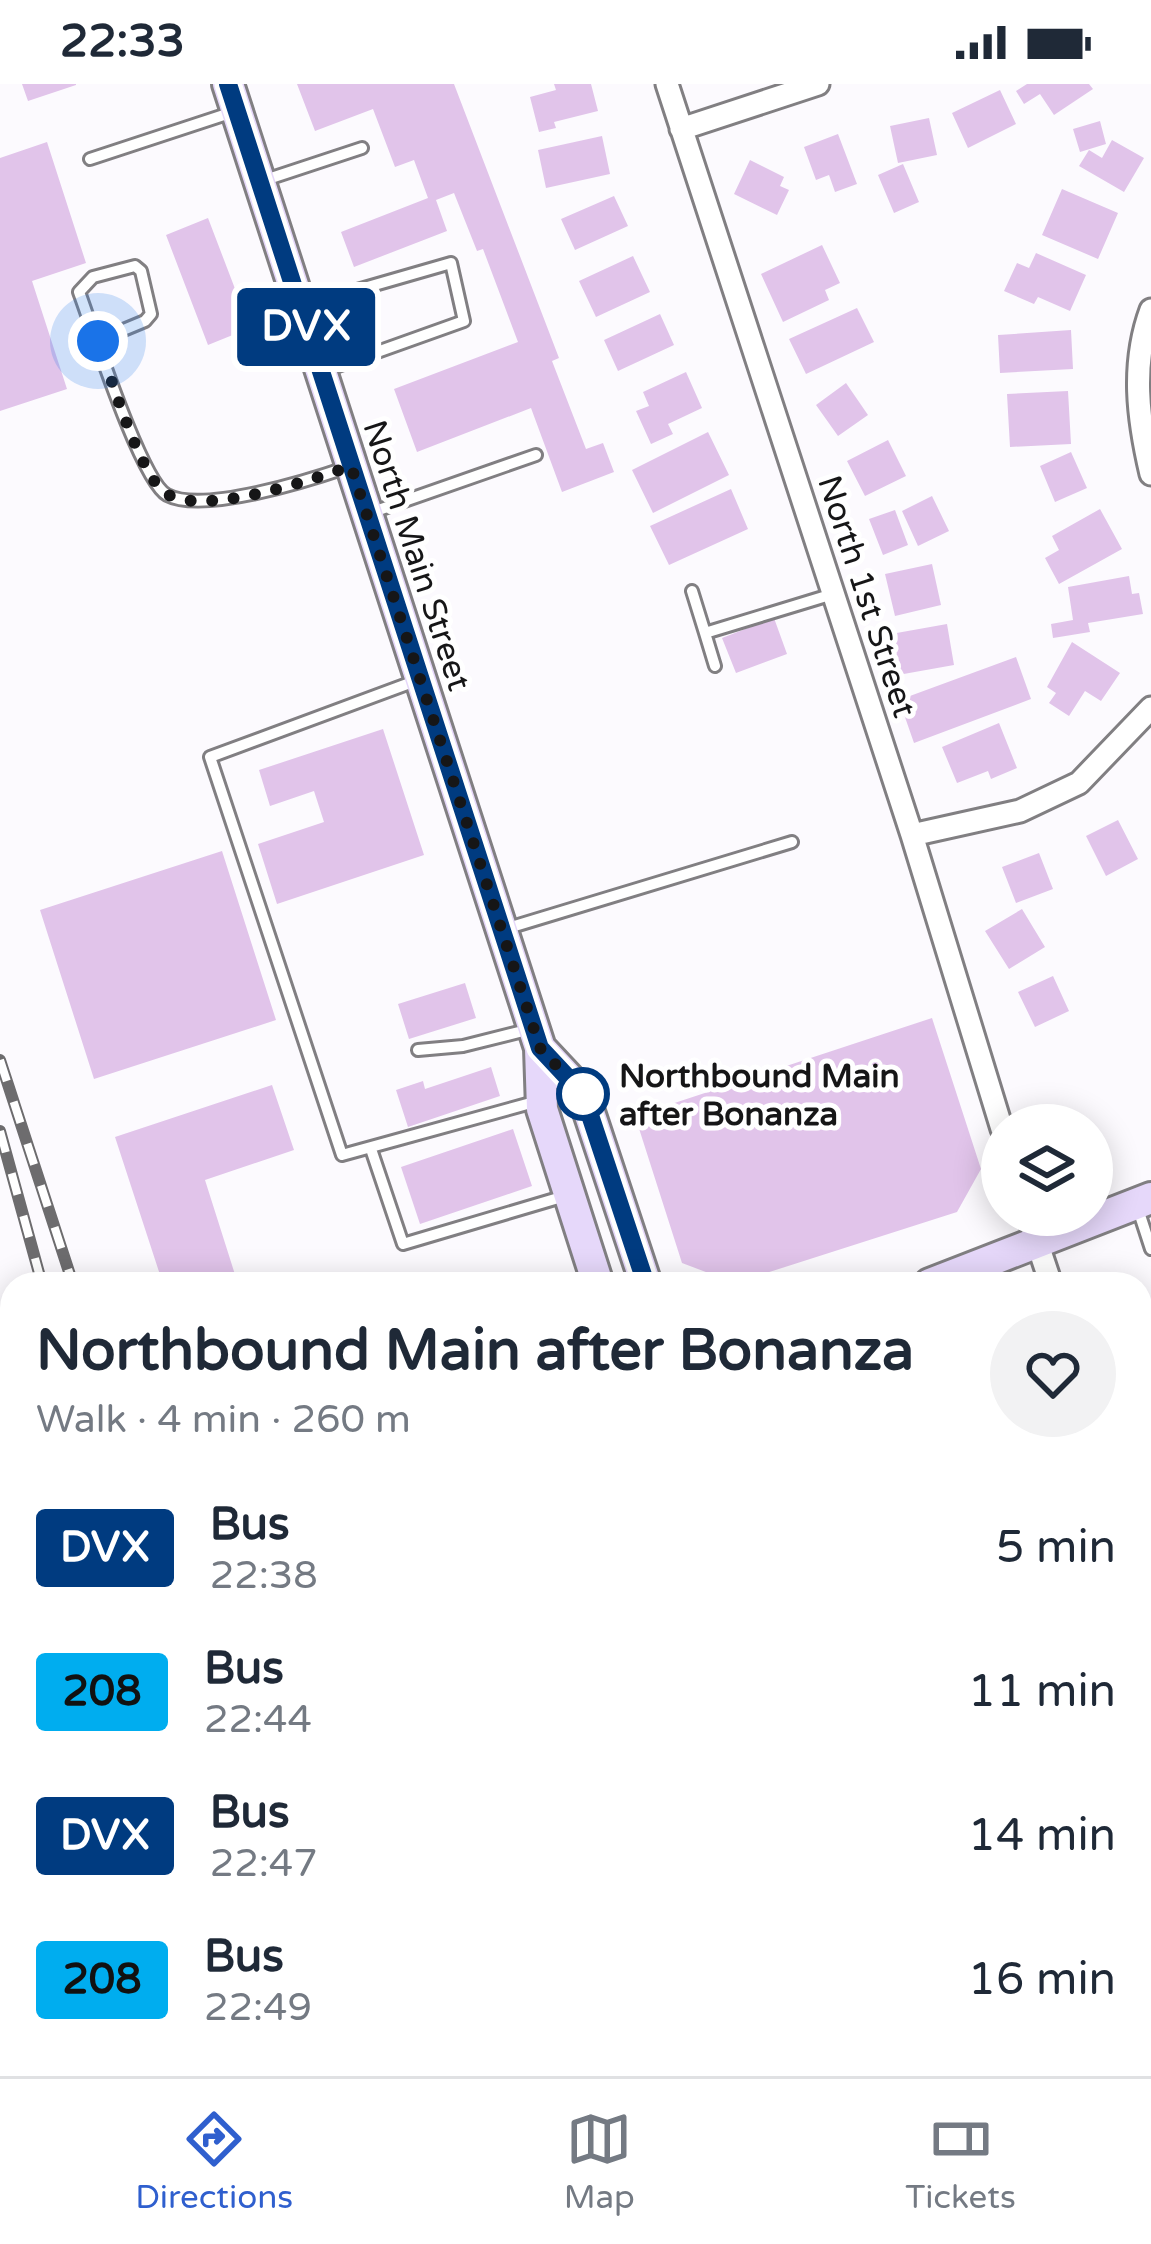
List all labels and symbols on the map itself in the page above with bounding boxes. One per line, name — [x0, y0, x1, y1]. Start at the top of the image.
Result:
line badge: DVX — [237, 288, 375, 366]
your location — [68, 311, 128, 371]
street label: North Main Street — [355, 416, 479, 695]
street label: North 1st Street — [809, 471, 924, 722]
place label: Northbound Main after Bonanza — [619, 1057, 900, 1134]
marker: Northbound Main after Bonanza — [558, 1069, 608, 1119]

